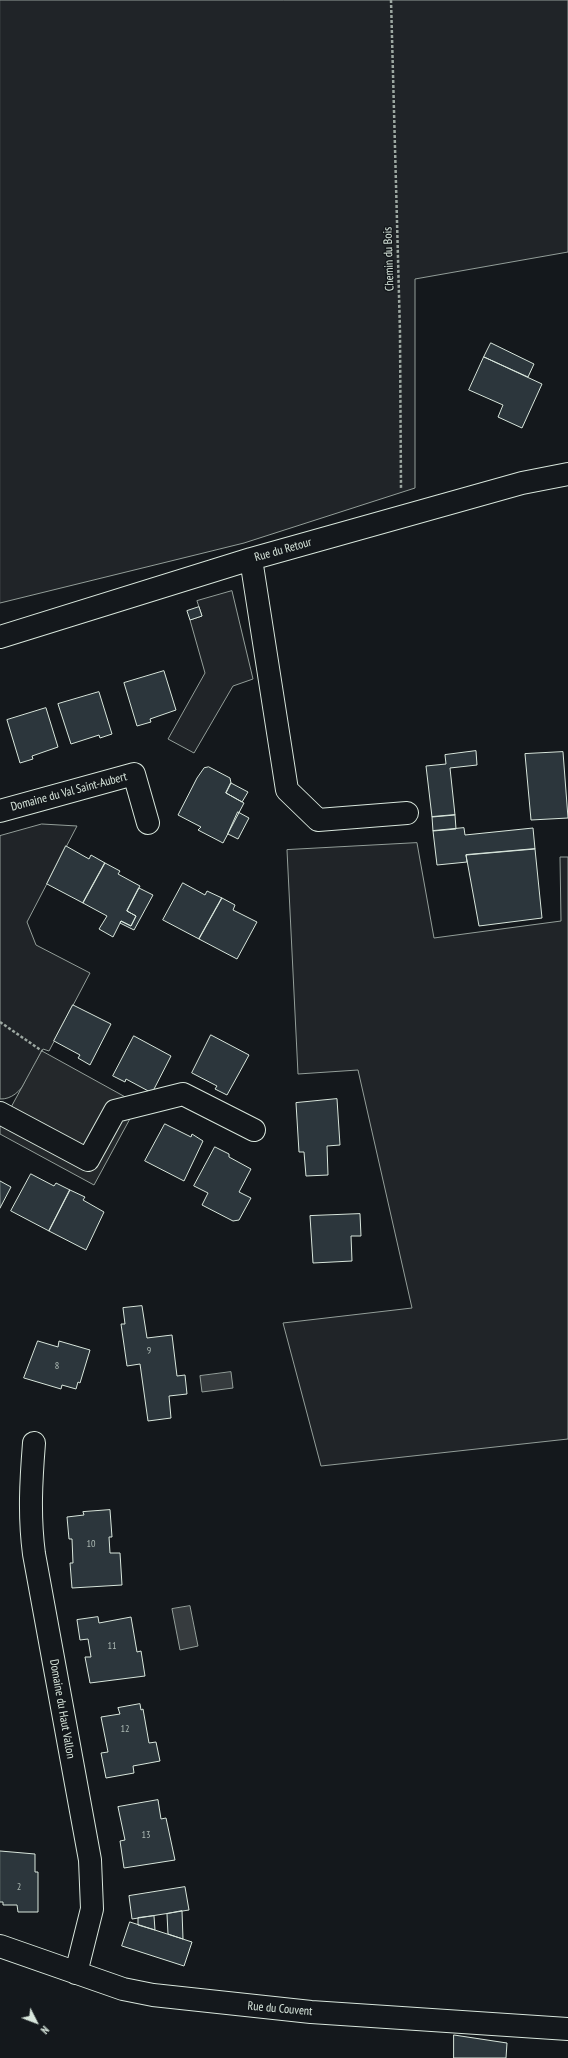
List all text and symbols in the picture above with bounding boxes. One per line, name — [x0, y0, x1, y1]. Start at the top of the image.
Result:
street label: Chemin du Bois — [381, 227, 397, 291]
street label: Rue du Retour — [253, 535, 313, 565]
street label: Domaine du Val Saint-Aubert — [9, 770, 129, 814]
house number: 9 — [147, 1345, 151, 1357]
house number: 8 — [55, 1360, 59, 1372]
house number: 10 — [87, 1538, 95, 1550]
house number: 11 — [108, 1640, 116, 1652]
street label: Domaine du Haut Vallon — [46, 1658, 78, 1760]
house number: 12 — [121, 1723, 129, 1735]
house number: 13 — [142, 1829, 150, 1841]
house number: 2 — [17, 1881, 21, 1893]
street label: Rue du Couvent — [247, 1999, 313, 2019]
north arrow — [16, 2002, 56, 2042]
text: N — [38, 2023, 52, 2037]

